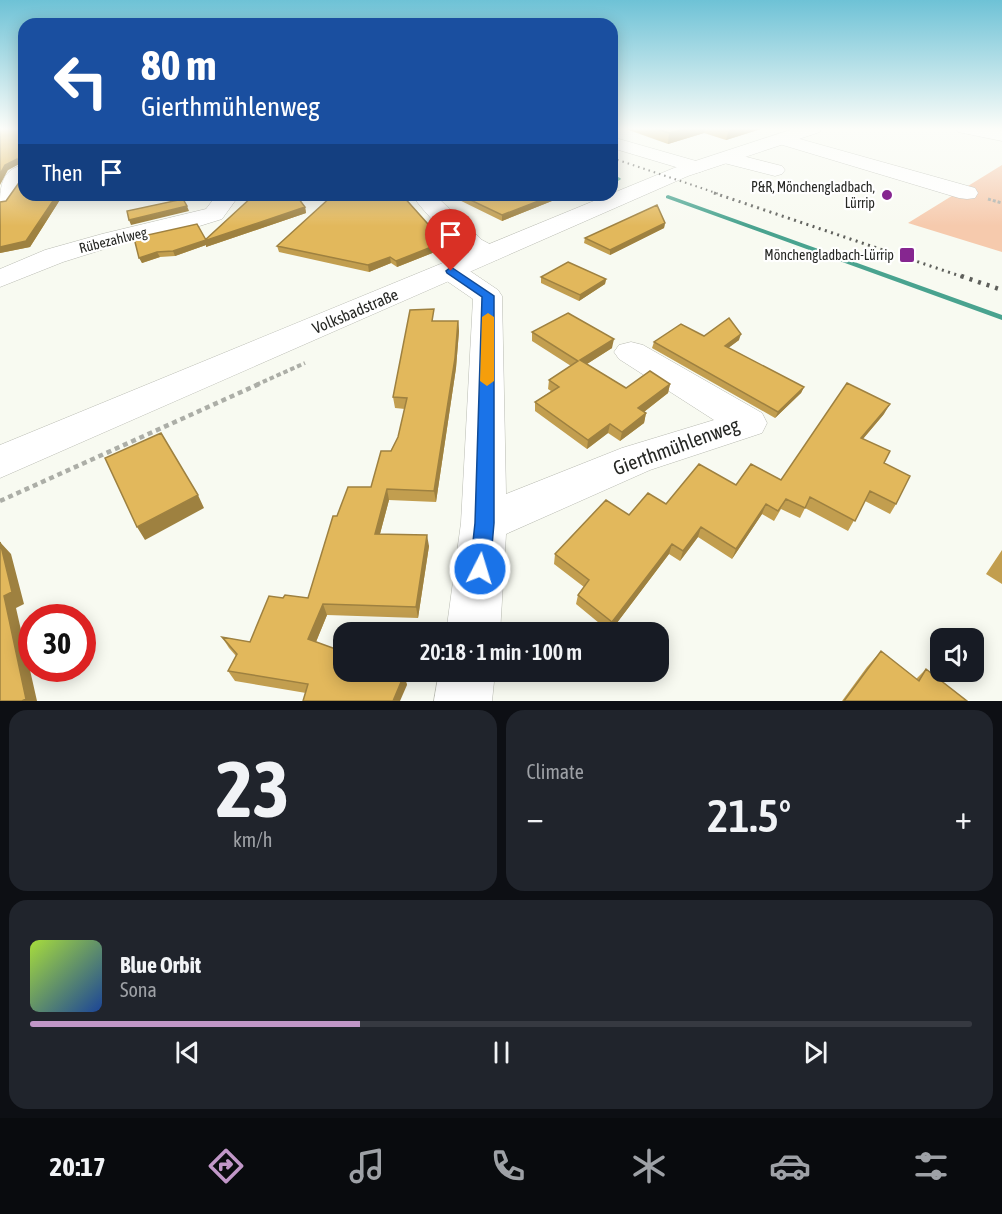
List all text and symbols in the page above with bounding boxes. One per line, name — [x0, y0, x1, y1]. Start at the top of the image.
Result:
text: 80 m — [141, 41, 216, 89]
icon: left — [42, 42, 120, 120]
text: Gierthmühlenweg — [141, 91, 320, 122]
icon: arrive — [95, 156, 128, 189]
text: Then — [42, 160, 83, 186]
place label: P&R, Mönchengladbach, Lürrip — [751, 179, 875, 211]
marker: P&R, Mönchengladbach, Lürrip — [880, 188, 894, 202]
pin — [425, 209, 476, 271]
icon: arrive — [434, 218, 467, 251]
street label: Rübezahlweg — [77, 224, 149, 256]
marker: Mönchengladbach-Lürrip — [898, 246, 916, 264]
place label: Mönchengladbach-Lürrip — [764, 247, 894, 263]
street label: Volksbadstraße — [309, 285, 401, 337]
street label: Gierthmühlenweg — [610, 412, 743, 479]
position arrow — [448, 537, 512, 601]
speed limit sign: 30 — [18, 604, 96, 682]
map controls — [930, 628, 984, 682]
button: sound — [930, 628, 984, 682]
text: 20:18 · 1 min · 100 m — [420, 639, 582, 665]
text: 23 — [216, 744, 289, 834]
text: Climate — [527, 760, 584, 783]
text: 21.5° — [707, 790, 791, 842]
text: − — [527, 798, 544, 836]
text: + — [955, 798, 972, 836]
text: km/h — [233, 828, 273, 851]
text: Blue Orbit — [120, 952, 201, 978]
text: Sona — [120, 978, 157, 1001]
icon: previous — [171, 1036, 204, 1069]
icon: pause — [485, 1036, 518, 1069]
icon: next — [799, 1036, 832, 1069]
icon: directions — [205, 1145, 247, 1187]
icon: music — [346, 1145, 388, 1187]
icon: phone — [487, 1145, 529, 1187]
icon: climate — [628, 1145, 670, 1187]
icon: car — [769, 1145, 811, 1187]
icon: filters — [910, 1145, 952, 1187]
text: 20:17 — [50, 1151, 106, 1182]

